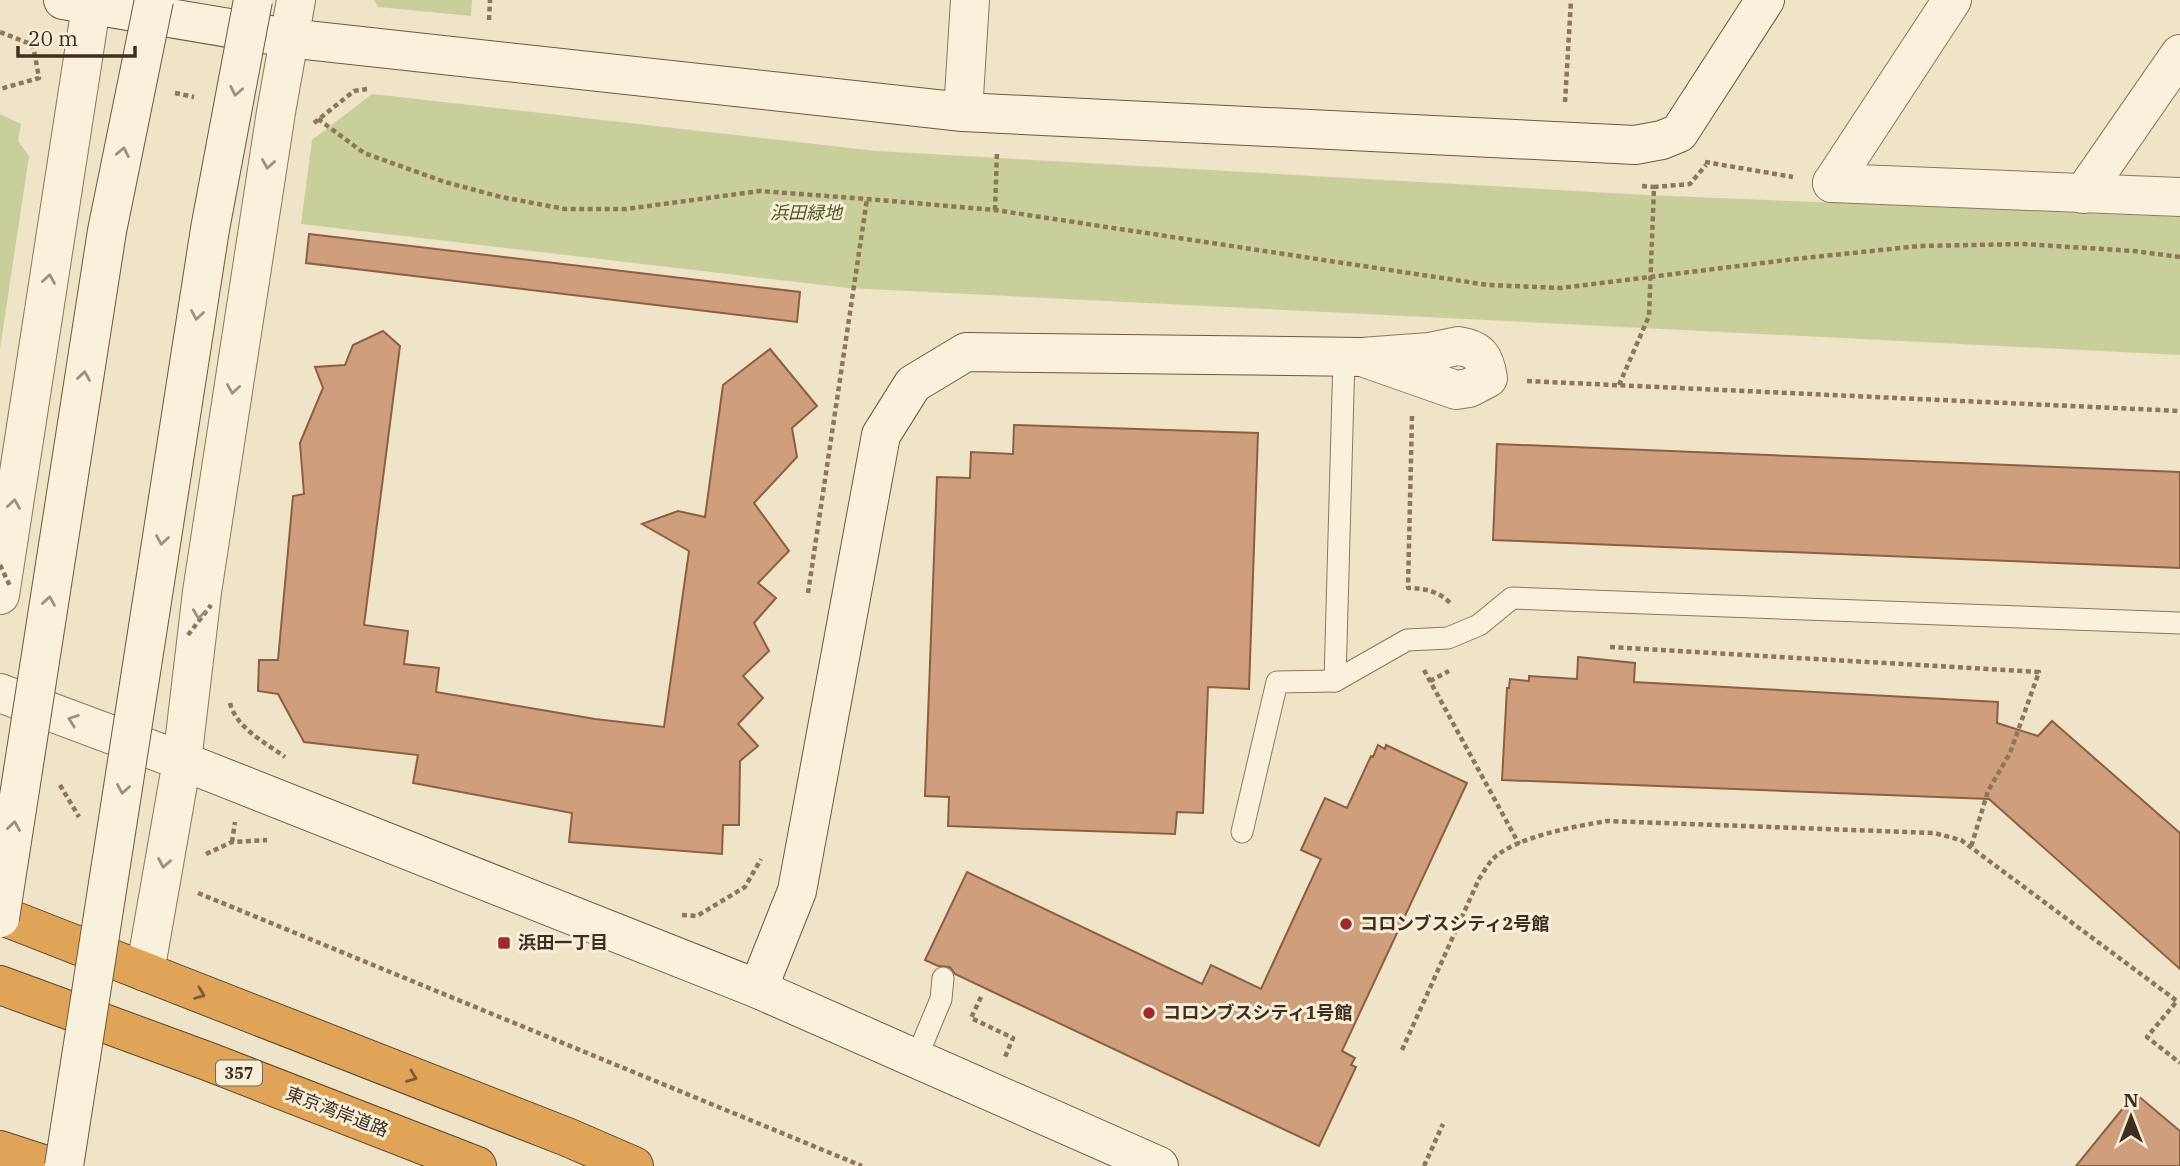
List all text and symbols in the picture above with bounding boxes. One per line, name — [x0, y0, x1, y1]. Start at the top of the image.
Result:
scale bar — [18, 14, 135, 58]
text: 20 m — [28, 24, 78, 52]
one-way arrow — [229, 85, 244, 97]
one-way arrow — [115, 146, 130, 158]
one-way arrow — [261, 158, 276, 170]
park label: 浜田緑地 — [770, 201, 844, 224]
one-way arrow — [41, 273, 56, 285]
one-way arrow — [190, 309, 205, 321]
one-way arrow — [77, 371, 92, 382]
one-way arrow — [226, 383, 241, 394]
one-way arrow — [6, 498, 21, 510]
one-way arrow — [154, 534, 169, 546]
one-way arrow — [41, 595, 56, 607]
one-way arrow — [192, 608, 207, 619]
one-way arrow — [67, 714, 79, 728]
one-way arrow — [116, 783, 131, 795]
one-way arrow — [6, 820, 21, 832]
one-way arrow — [158, 857, 173, 869]
place label: コロンブスシティ2号館 — [1360, 912, 1549, 935]
marker: コロンブスシティ2号館 — [1338, 916, 1354, 932]
place label: 浜田一丁目 — [518, 931, 608, 954]
marker: 浜田一丁目 — [496, 935, 512, 951]
one-way arrow — [194, 985, 206, 999]
place label: コロンブスシティ1号館 — [1163, 1001, 1352, 1024]
marker: コロンブスシティ1号館 — [1141, 1005, 1157, 1021]
road number: 357 — [216, 1060, 262, 1086]
one-way arrow — [405, 1068, 417, 1082]
street label: 東京湾岸道路 — [283, 1081, 392, 1142]
north arrow — [2096, 1082, 2166, 1152]
text: N — [2123, 1088, 2139, 1112]

